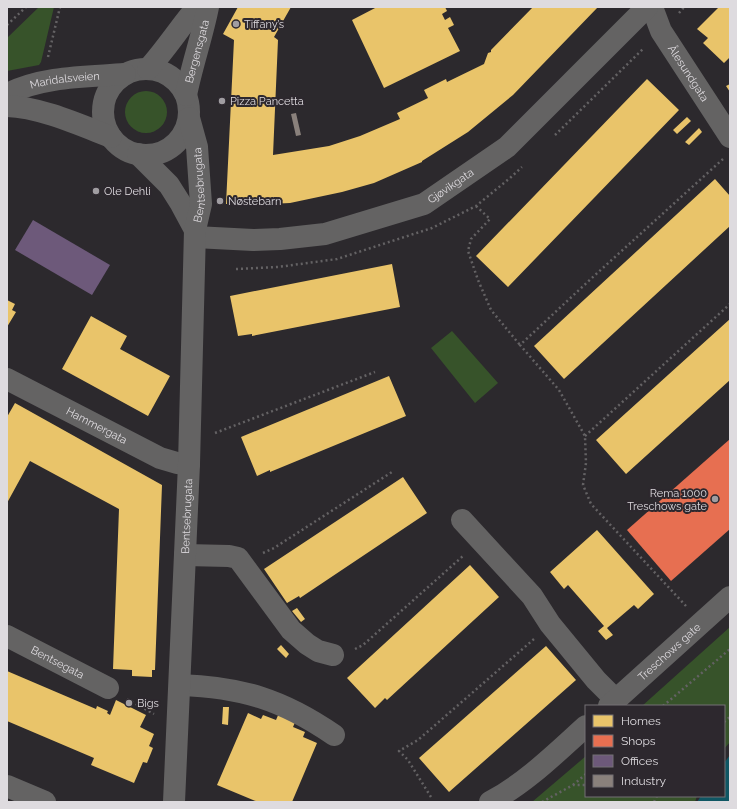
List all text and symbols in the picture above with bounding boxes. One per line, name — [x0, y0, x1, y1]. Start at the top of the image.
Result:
street label: Bergensgata — [182, 18, 211, 84]
place label: Tiffany’s — [244, 18, 284, 31]
marker: Tiffany’s — [231, 19, 241, 29]
street label: Ålesundgata — [665, 42, 712, 104]
street label: Maridalsveien — [28, 69, 100, 91]
place label: Pizza Pancetta — [230, 95, 304, 108]
marker: Pizza Pancetta — [217, 96, 227, 106]
street label: Bentsebrugata — [190, 147, 208, 224]
street label: Gjøvikgata — [425, 165, 476, 206]
place label: Ole Dehli — [104, 185, 151, 198]
marker: Ole Dehli — [91, 186, 101, 196]
place label: Nøstebarn — [228, 195, 281, 208]
marker: Nøstebarn — [215, 196, 225, 206]
street label: Hammergata — [64, 404, 129, 446]
street label: Bentsebrugata — [179, 478, 195, 554]
place label: Rema 1000 Treschows gate — [627, 487, 708, 513]
marker: Rema 1000 Treschows gate — [710, 494, 720, 504]
street label: Treschows gate — [635, 620, 704, 683]
street label: Bentsegata — [29, 643, 86, 681]
place label: Bigs — [137, 697, 159, 710]
marker: Bigs — [124, 698, 134, 708]
legend — [585, 705, 725, 797]
text: Homes — [621, 714, 661, 728]
text: Shops — [621, 734, 656, 748]
text: Offices — [621, 754, 658, 768]
text: Industry — [621, 774, 667, 788]

